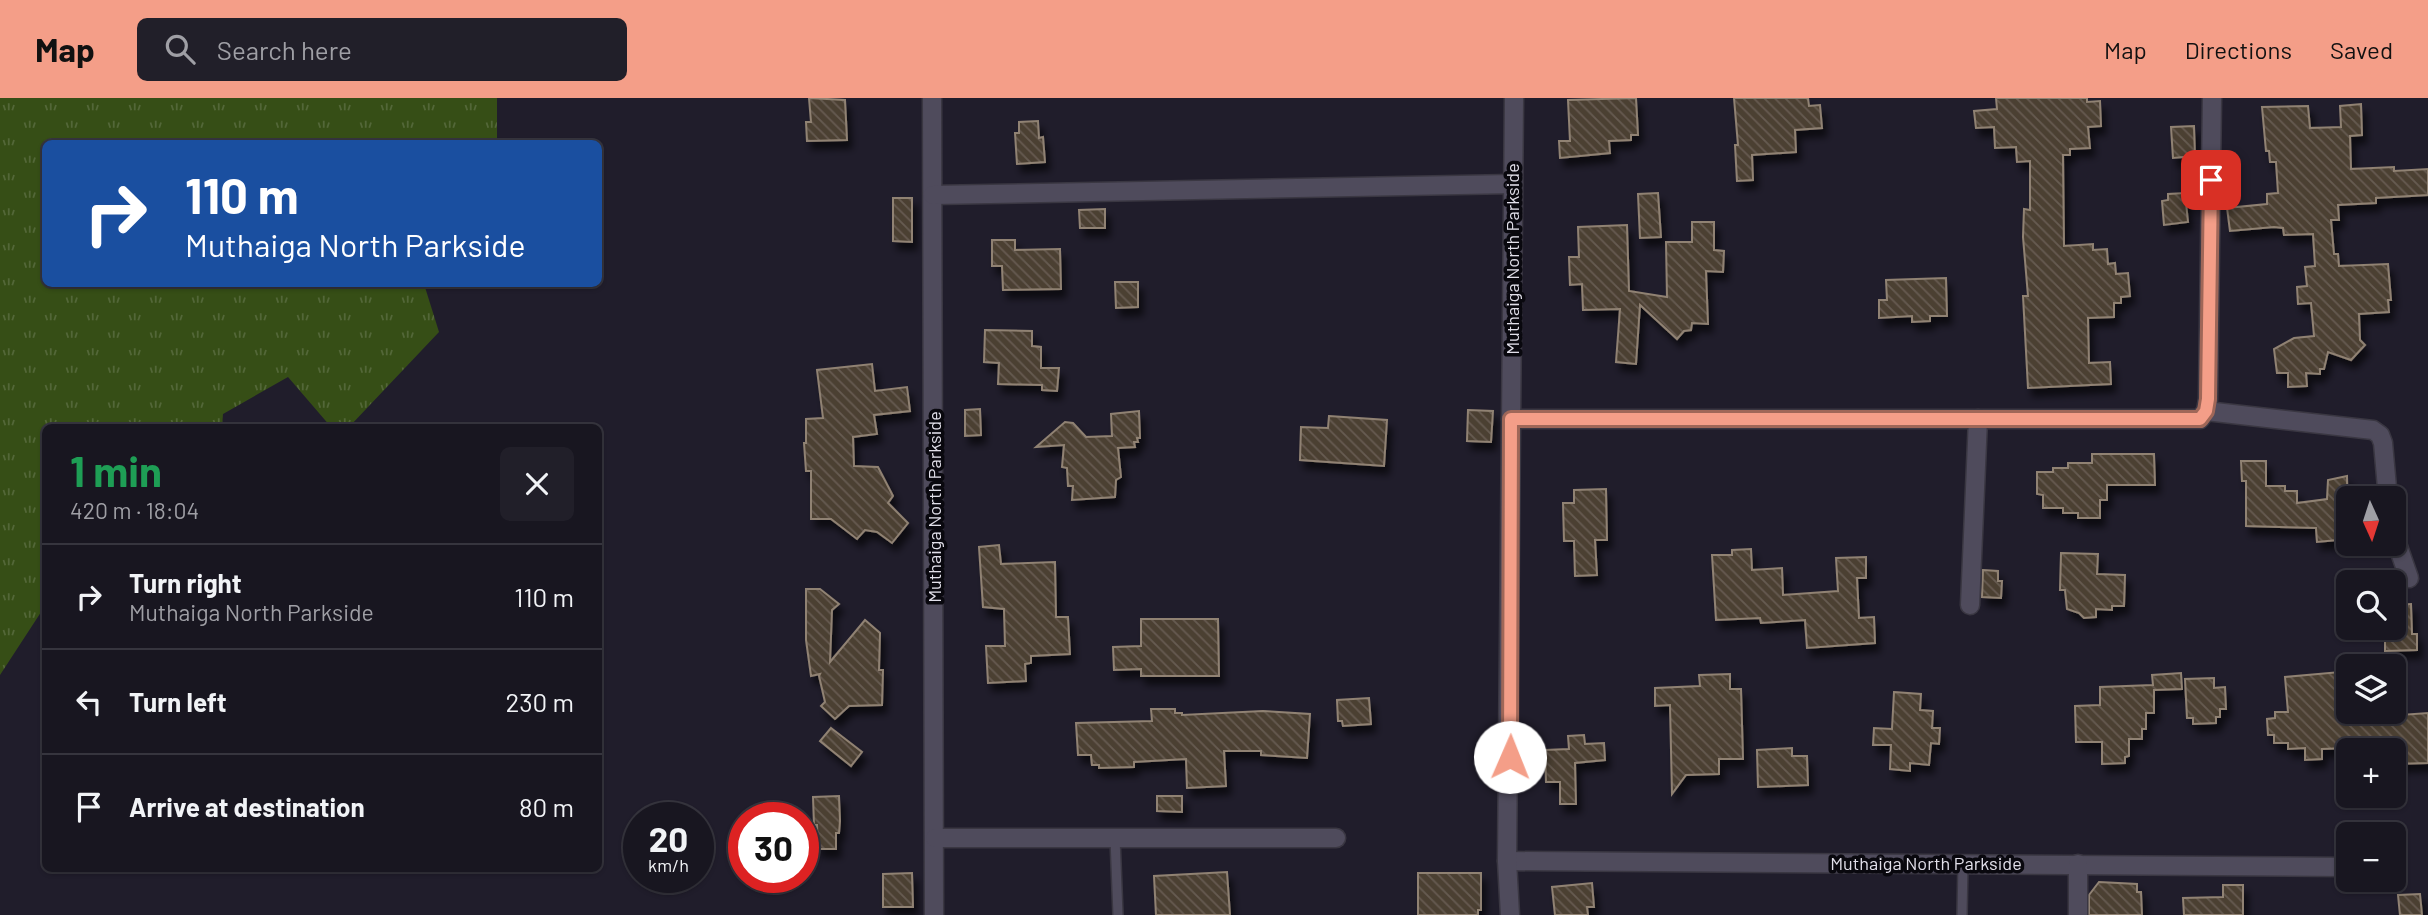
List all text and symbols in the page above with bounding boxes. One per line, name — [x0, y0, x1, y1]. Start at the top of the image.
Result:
search box — [137, 18, 627, 81]
text: Map — [35, 29, 95, 69]
icon: search — [161, 30, 199, 68]
text: Search here — [217, 34, 352, 65]
text: Map — [2104, 35, 2147, 64]
text: Directions — [2185, 35, 2292, 64]
text: Saved — [2330, 35, 2393, 64]
pin — [2181, 150, 2241, 210]
icon: arrive — [2192, 161, 2230, 199]
street label: Muthaiga North Parkside — [1501, 163, 1523, 355]
text: 110 m — [185, 165, 299, 224]
icon: right — [70, 168, 161, 259]
text: Muthaiga North Parkside — [185, 225, 526, 263]
street label: Muthaiga North Parkside — [923, 411, 945, 603]
text: 1 min — [70, 445, 162, 495]
button: close — [500, 447, 574, 521]
north arrow — [2336, 486, 2406, 556]
map controls — [2336, 486, 2406, 892]
text: 420 m · 18:04 — [70, 496, 199, 524]
text: Turn right — [129, 567, 242, 598]
button: search — [2336, 570, 2406, 640]
icon: right — [70, 578, 108, 616]
text: 110 m — [514, 581, 574, 612]
text: Muthaiga North Parkside — [129, 598, 374, 626]
button: layers — [2336, 654, 2406, 724]
icon: left — [70, 683, 108, 721]
text: Turn left — [129, 686, 227, 717]
text: 230 m — [505, 686, 574, 717]
position arrow — [1473, 720, 1547, 794]
button: + — [2336, 738, 2406, 808]
icon: arrive — [70, 788, 108, 826]
text: Arrive at destination — [129, 791, 365, 822]
text: 80 m — [519, 791, 574, 822]
speed limit sign: 30 — [728, 802, 819, 893]
text: 20 — [649, 817, 688, 859]
button: − — [2336, 822, 2406, 892]
street label: Muthaiga North Parkside — [1830, 852, 2022, 874]
text: km/h — [648, 854, 689, 876]

